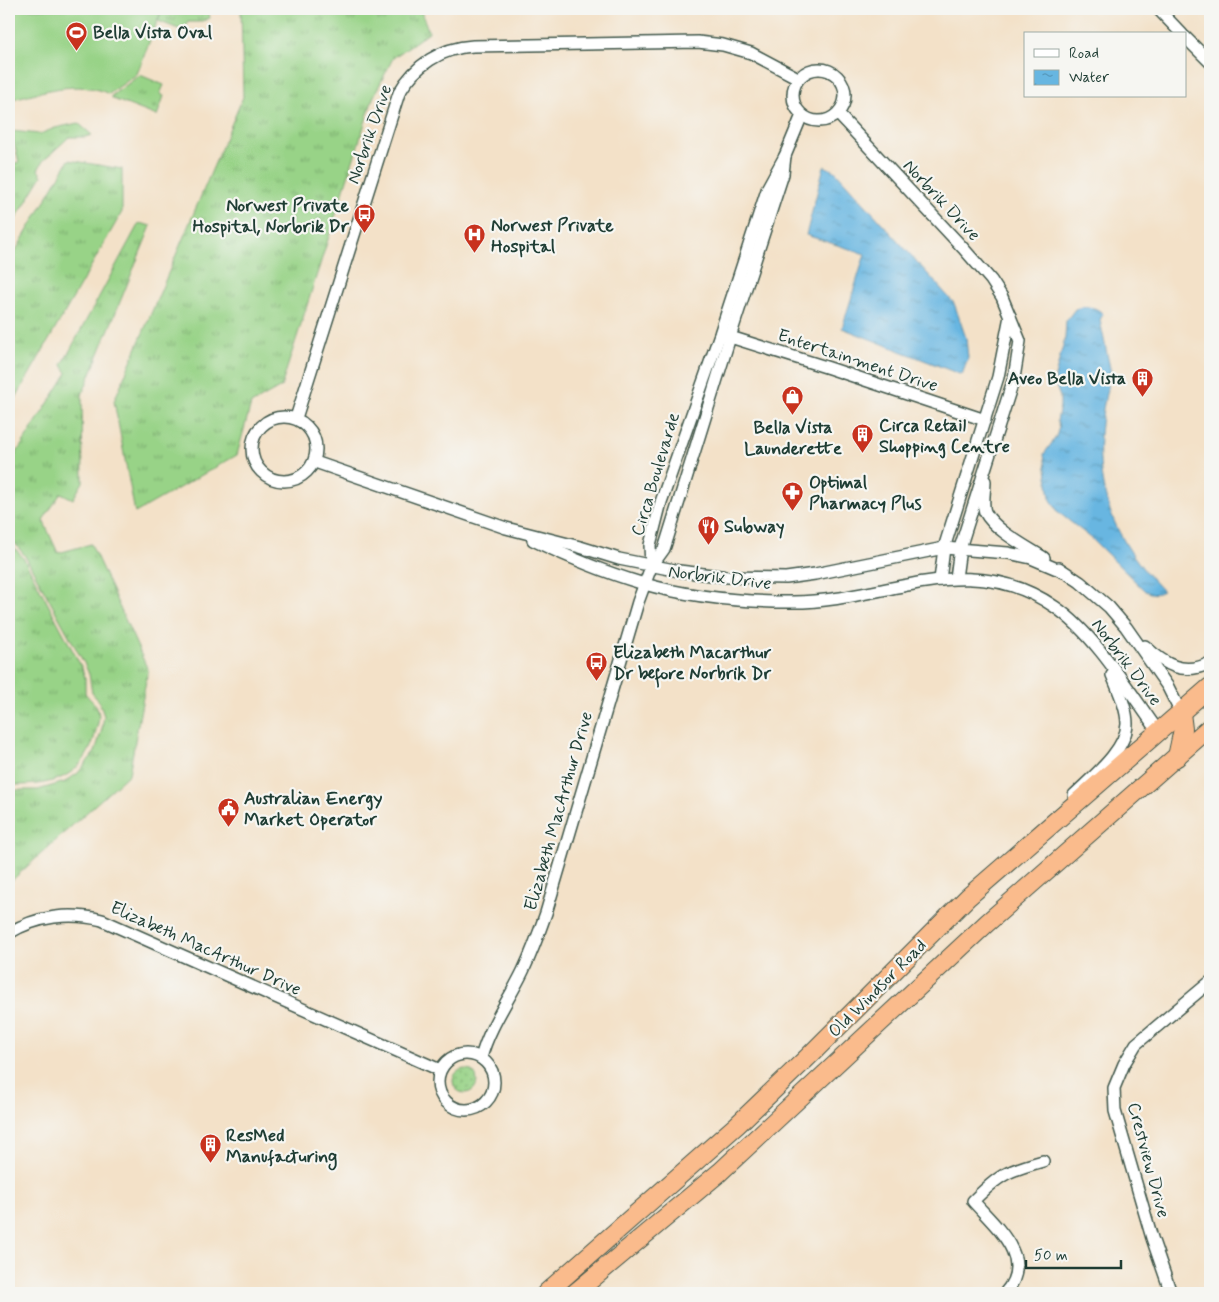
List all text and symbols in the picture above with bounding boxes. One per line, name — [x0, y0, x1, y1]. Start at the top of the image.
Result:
sports icon: Bella Vista Oval — [65, 20, 89, 51]
place label: Bella Vista Oval — [93, 21, 213, 45]
legend — [1024, 32, 1186, 98]
text: Road — [1069, 44, 1099, 64]
text: Water — [1069, 68, 1109, 88]
street label: Norbrik Drive — [342, 81, 398, 187]
street label: Norbrik Drive — [897, 155, 985, 247]
place label: Norwest Private Hospital, Norbrik Dr — [192, 194, 350, 239]
bus stop icon: Norwest Private Hospital, Norbrik Dr — [353, 203, 377, 234]
place label: Norwest Private Hospital — [491, 214, 614, 259]
hospital icon: Norwest Private Hospital — [463, 223, 487, 254]
street label: Entertainment Drive — [774, 324, 941, 398]
building icon: Aveo Bella Vista — [1130, 366, 1154, 397]
place label: Aveo Bella Vista — [1008, 367, 1126, 391]
shop icon: Bella Vista Launderette — [781, 385, 805, 416]
street label: Circa Boulevarde — [626, 409, 686, 539]
place label: Circa Retail Shopping Centre — [879, 414, 1010, 459]
place label: Bella Vista Launderette — [744, 416, 842, 461]
building icon: Circa Retail Shopping Centre — [851, 423, 875, 454]
place label: Optimal Pharmacy Plus — [809, 471, 922, 516]
pharmacy icon: Optimal Pharmacy Plus — [781, 480, 805, 511]
restaurant icon: Subway — [696, 514, 720, 545]
place label: Subway — [724, 515, 785, 539]
street label: Norbrik Drive — [667, 560, 773, 596]
street label: Norbrik Drive — [1085, 614, 1167, 711]
place label: Elizabeth Macarthur Dr before Norbrik Dr — [613, 641, 772, 688]
bus stop icon: Elizabeth Macarthur Dr before Norbrik Dr — [585, 650, 609, 681]
street label: Elizabeth MacArthur Drive — [519, 709, 599, 914]
place label: Australian Energy Market Operator — [244, 787, 383, 832]
public building icon: Australian Energy Market Operator — [216, 796, 240, 827]
street label: Elizabeth MacArthur Drive — [106, 896, 305, 1002]
street label: Old Windsor Road — [823, 934, 932, 1043]
street label: Crestview Drive — [1121, 1100, 1175, 1221]
place label: ResMed Manufacturing — [226, 1124, 337, 1171]
building icon: ResMed Manufacturing — [198, 1133, 222, 1164]
scale bar — [1026, 1237, 1122, 1269]
text: 50 m — [1034, 1246, 1068, 1266]

